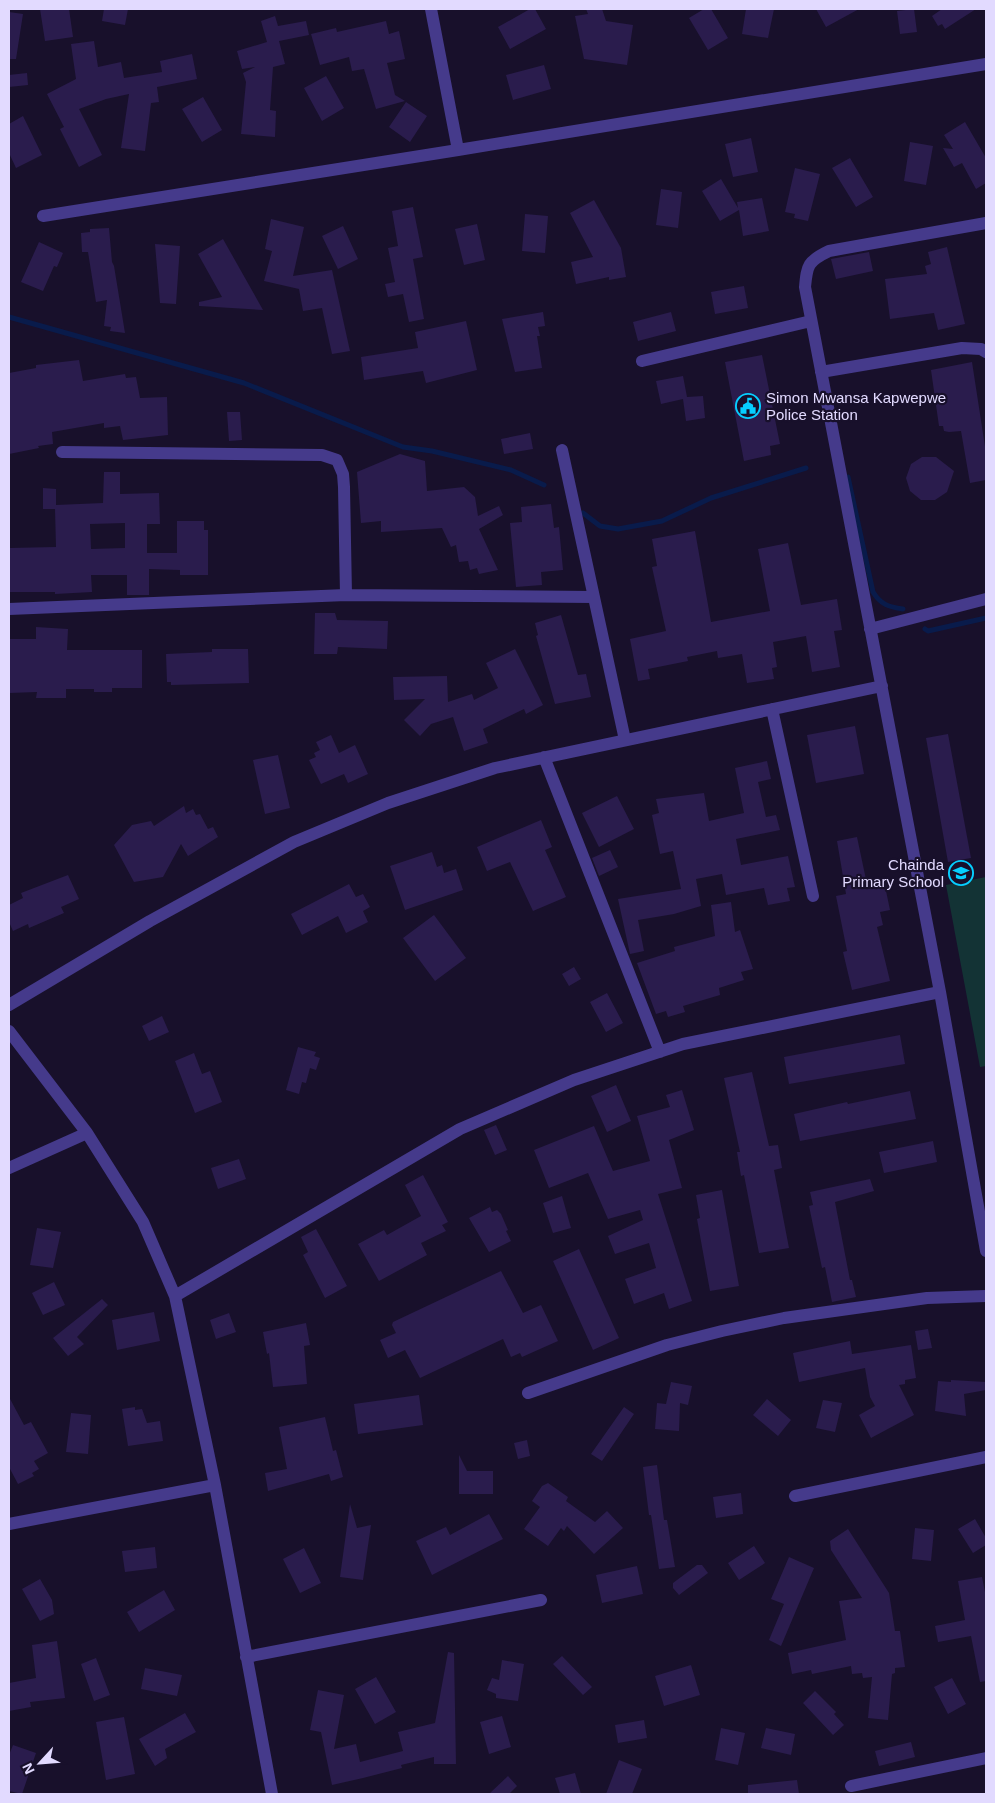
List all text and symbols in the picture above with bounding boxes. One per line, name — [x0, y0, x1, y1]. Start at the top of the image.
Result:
place label: Simon Mwansa Kapwepwe Police Station — [766, 389, 946, 423]
public building icon: Simon Mwansa Kapwepwe Police Station — [735, 393, 761, 419]
place label: Chainda Primary School — [842, 856, 945, 890]
school or university icon: Chainda Primary School — [948, 860, 974, 886]
north arrow — [15, 1738, 65, 1788]
text: N — [19, 1761, 38, 1777]

